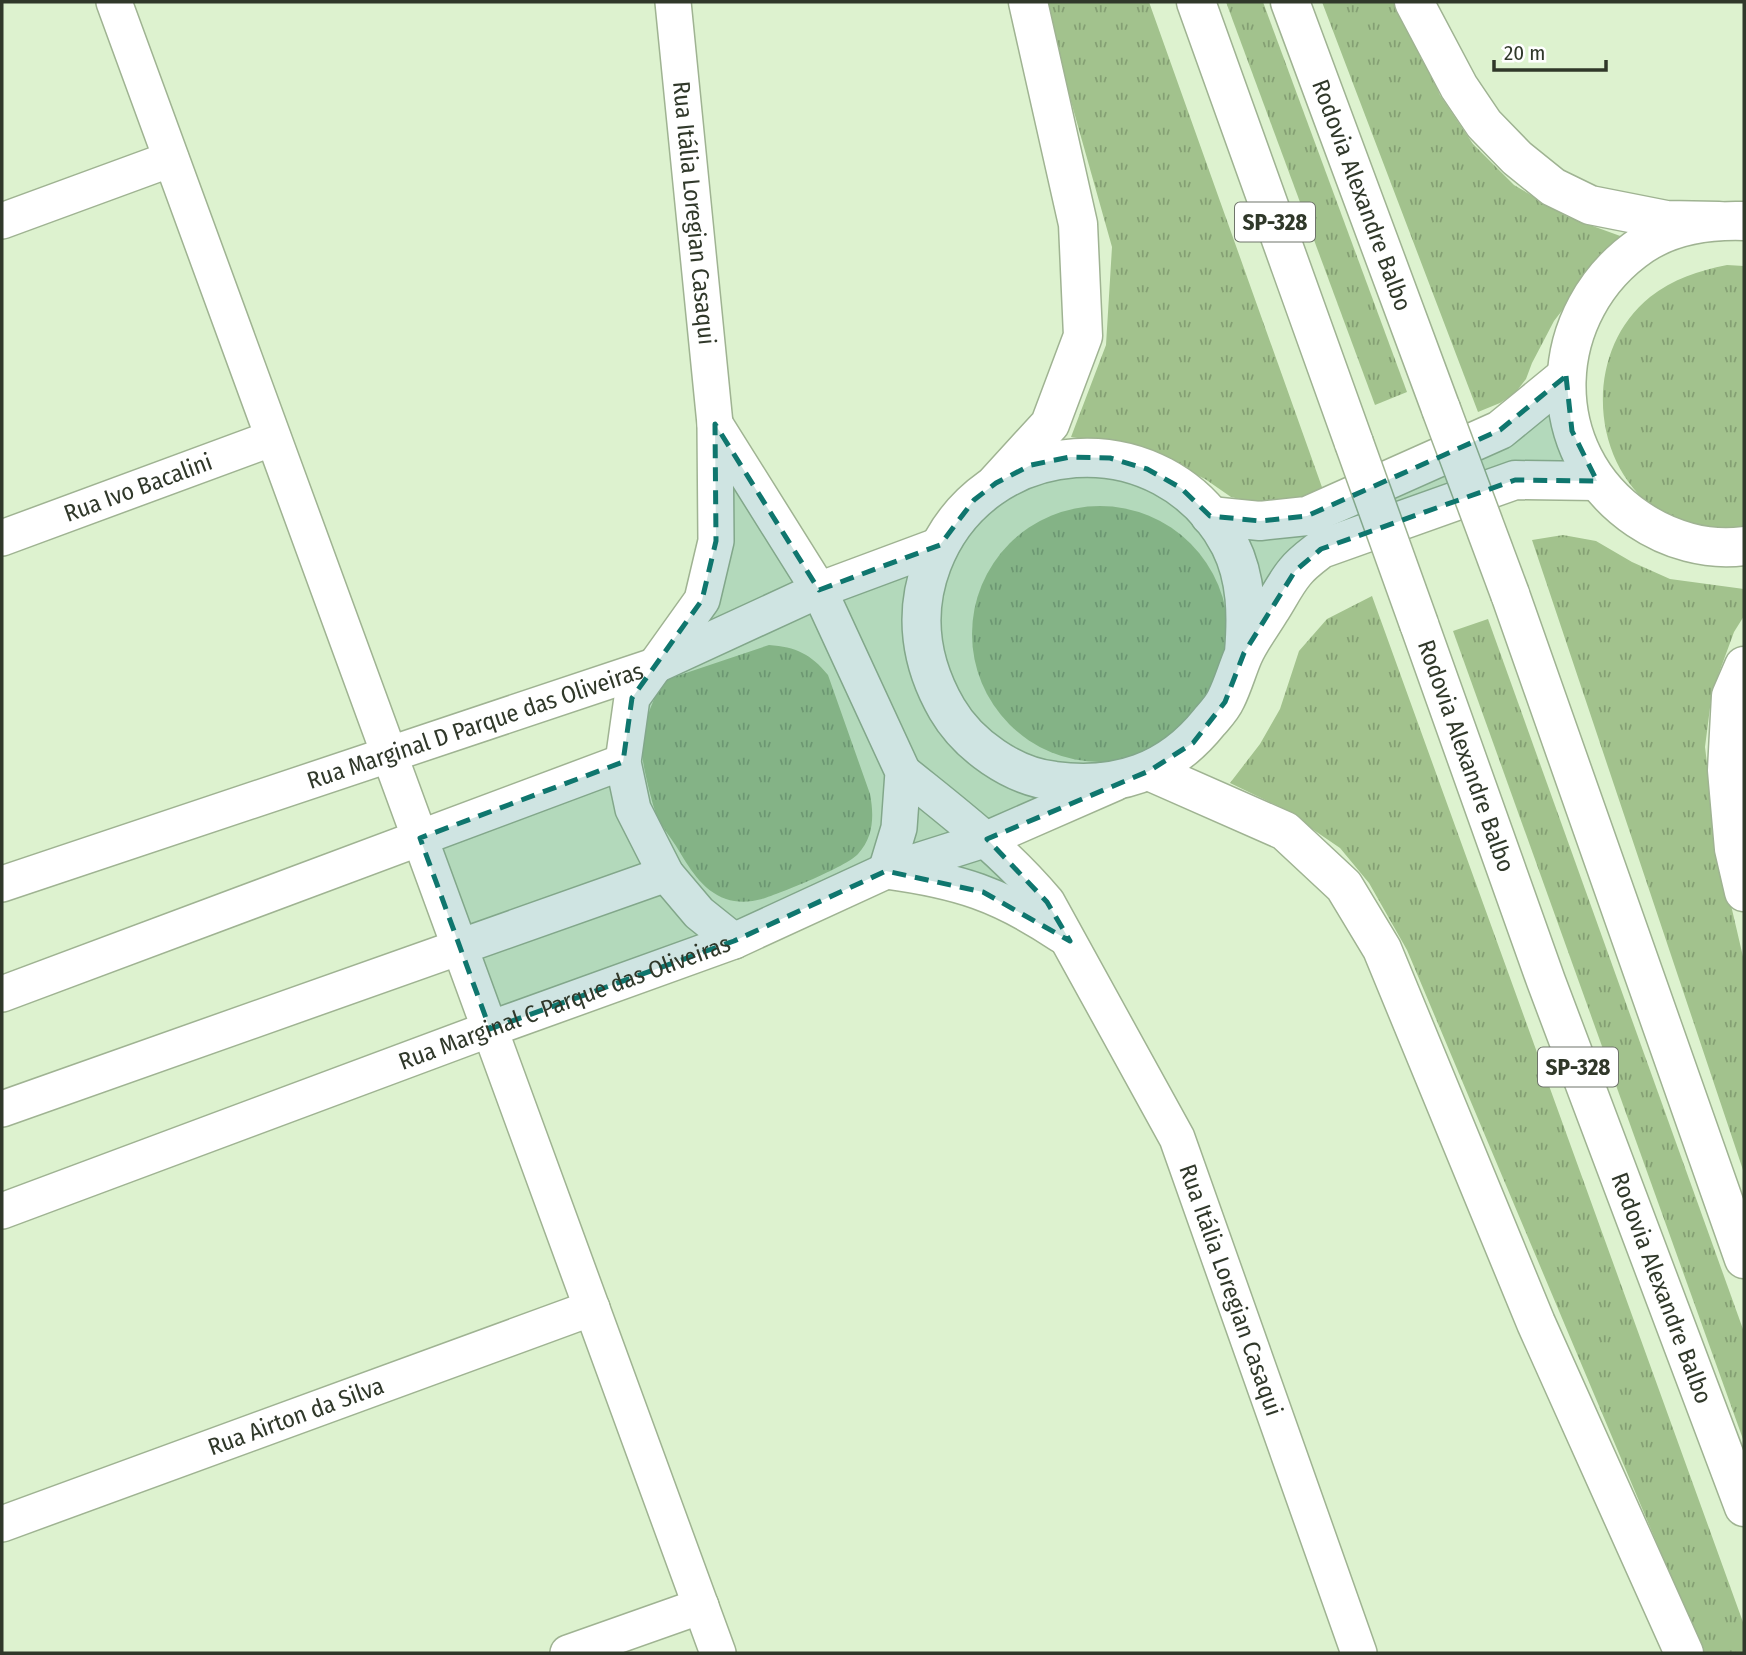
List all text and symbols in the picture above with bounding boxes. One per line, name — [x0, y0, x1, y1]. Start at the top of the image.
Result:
scale bar — [1494, 28, 1606, 72]
text: 20 m — [1504, 40, 1545, 66]
street label: Rodovia Alexandre Balbo — [1306, 76, 1417, 315]
street label: Rua Itália Loregian Casaqui — [667, 80, 721, 346]
road number: SP-328 — [1235, 202, 1315, 242]
street label: Rua Ivo Bacalini — [60, 448, 216, 528]
street label: Rodovia Alexandre Balbo — [1412, 636, 1520, 876]
street label: Rua Marginal D Parque das Oliveiras — [304, 657, 647, 795]
street label: Rua Marginal C Parque das Oliveiras — [395, 929, 734, 1076]
road number: SP-328 — [1538, 1048, 1618, 1086]
street label: Rua Itália Loregian Casaqui — [1173, 1160, 1288, 1420]
street label: Rodovia Alexandre Balbo — [1605, 1169, 1718, 1407]
street label: Rua Airton da Silva — [204, 1371, 388, 1461]

